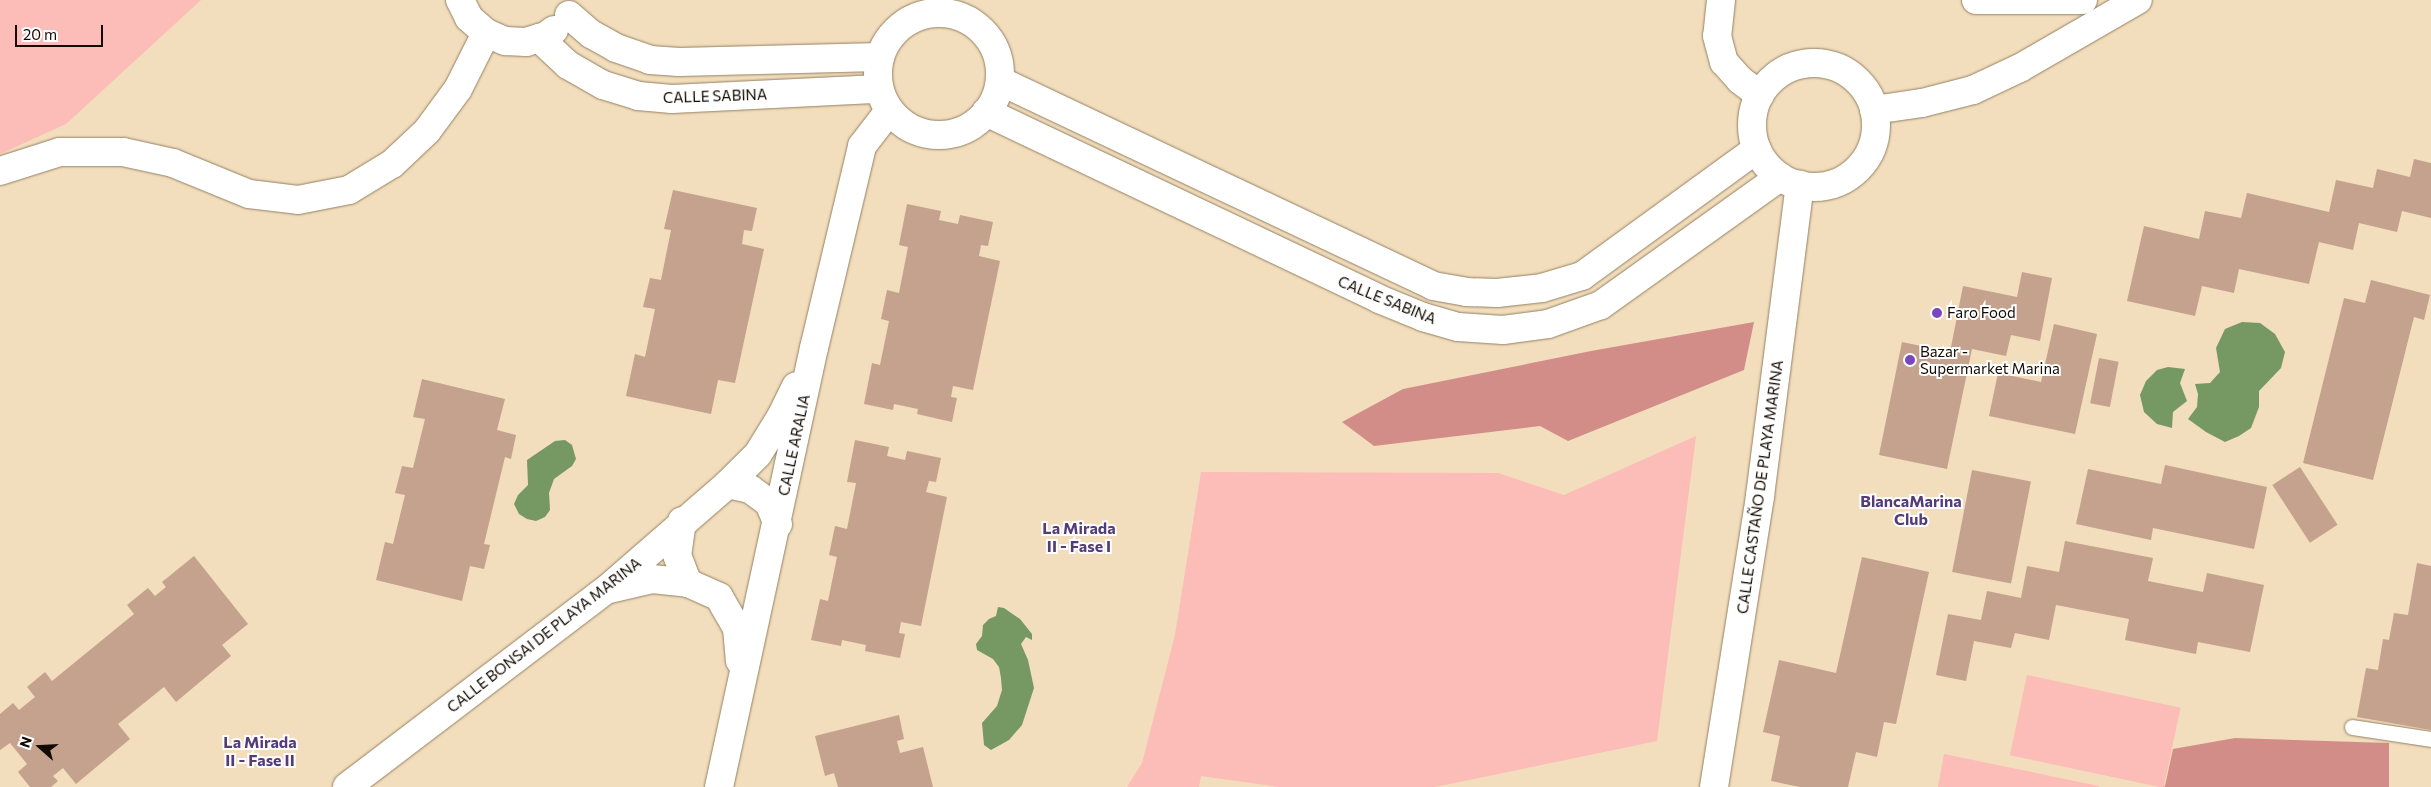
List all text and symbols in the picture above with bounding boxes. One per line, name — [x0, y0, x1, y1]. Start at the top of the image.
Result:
scale bar — [18, 15, 105, 47]
text: 20 m — [23, 25, 57, 43]
street label: CALLE SABINA — [663, 85, 767, 107]
street label: CALLE SABINA — [1335, 272, 1439, 328]
place label: Faro Food — [1947, 304, 2016, 322]
marker: Faro Food — [1931, 307, 1943, 319]
place label: Bazar - Supermarket Marina — [1920, 342, 2060, 377]
marker: Bazar - Supermarket Marina — [1904, 354, 1916, 366]
street label: CALLE CASTAÑO DE PLAYA MARINA — [1733, 359, 1787, 615]
street label: CALLE ARALIA — [774, 393, 814, 497]
district label: BlancaMarina Club — [1860, 491, 1962, 529]
district label: La Mirada II - Fase I — [1042, 518, 1116, 556]
street label: CALLE BONSAI DE PLAYA MARINA — [443, 554, 645, 716]
north arrow — [15, 722, 65, 772]
district label: La Mirada II - Fase II — [223, 732, 297, 770]
text: N — [16, 734, 35, 750]

